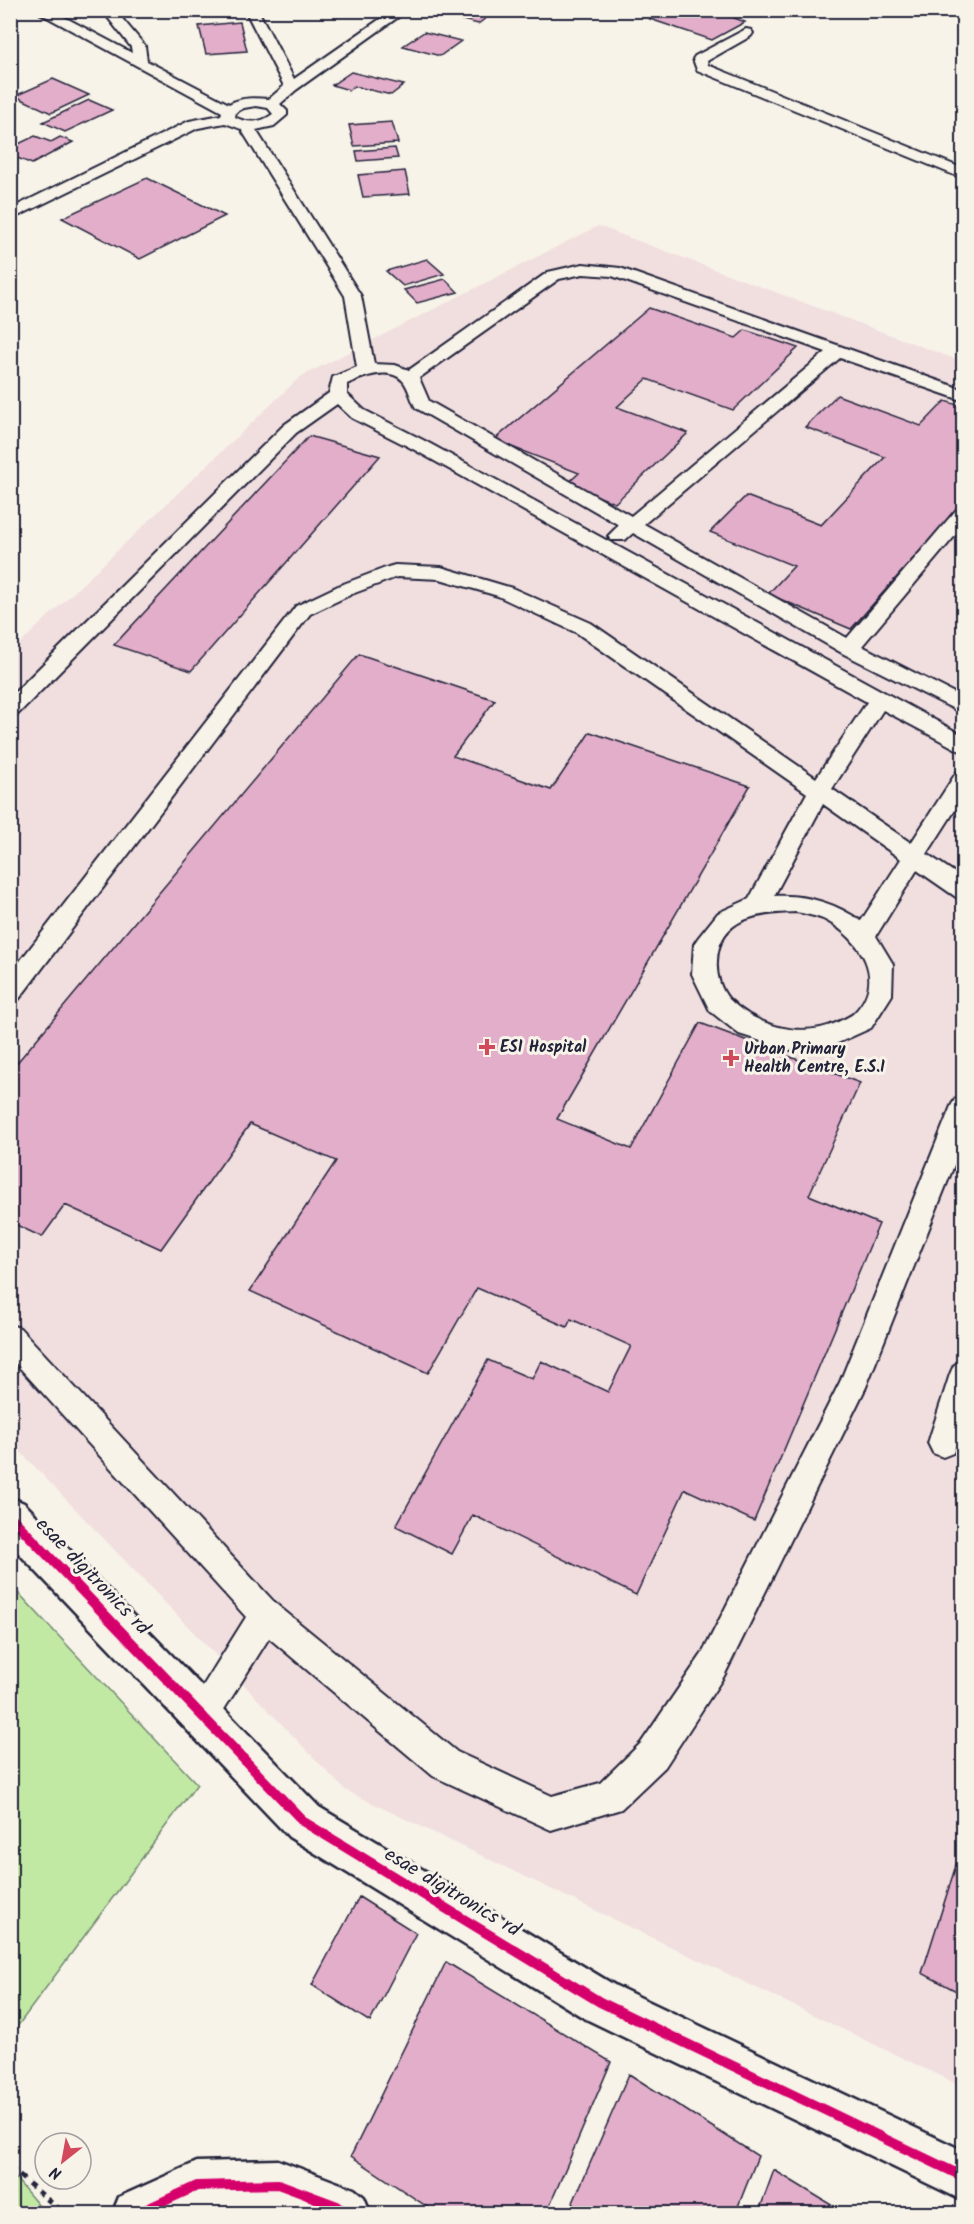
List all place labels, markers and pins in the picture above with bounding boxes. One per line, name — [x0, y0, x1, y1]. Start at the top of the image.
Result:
place label: ESI Hospital — [500, 1035, 587, 1060]
place label: Urban Primary Health Centre, E.S.I — [744, 1037, 885, 1080]
marker: ESI Hospital — [478, 1038, 496, 1056]
marker: Urban Primary Health Centre, E.S.I — [722, 1049, 740, 1067]

